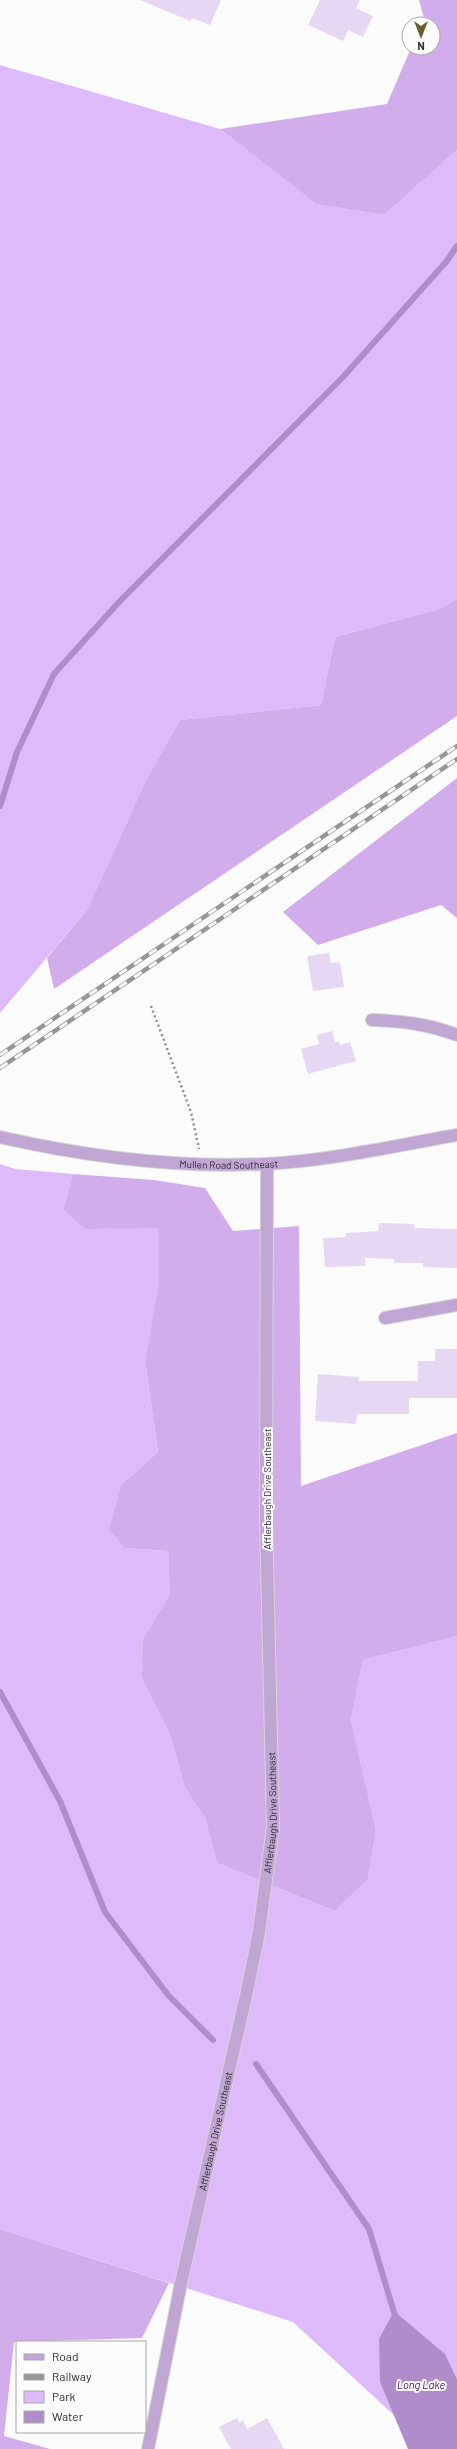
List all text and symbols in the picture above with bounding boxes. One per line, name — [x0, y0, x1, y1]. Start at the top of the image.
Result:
north arrow — [401, 16, 441, 56]
text: N — [417, 40, 425, 53]
street label: Mullen Road Southeast — [179, 1157, 279, 1171]
street label: Afflerbaugh Drive Southeast — [261, 1428, 273, 1550]
street label: Afflerbaugh Drive Southeast — [261, 1751, 279, 1874]
street label: Afflerbaugh Drive Southeast — [196, 2070, 235, 2192]
legend — [16, 2341, 146, 2433]
text: Road — [52, 2349, 79, 2363]
text: Railway — [52, 2369, 92, 2383]
water label: Long Lake — [397, 2378, 445, 2391]
text: Park — [52, 2389, 76, 2403]
text: Water — [52, 2409, 84, 2423]

